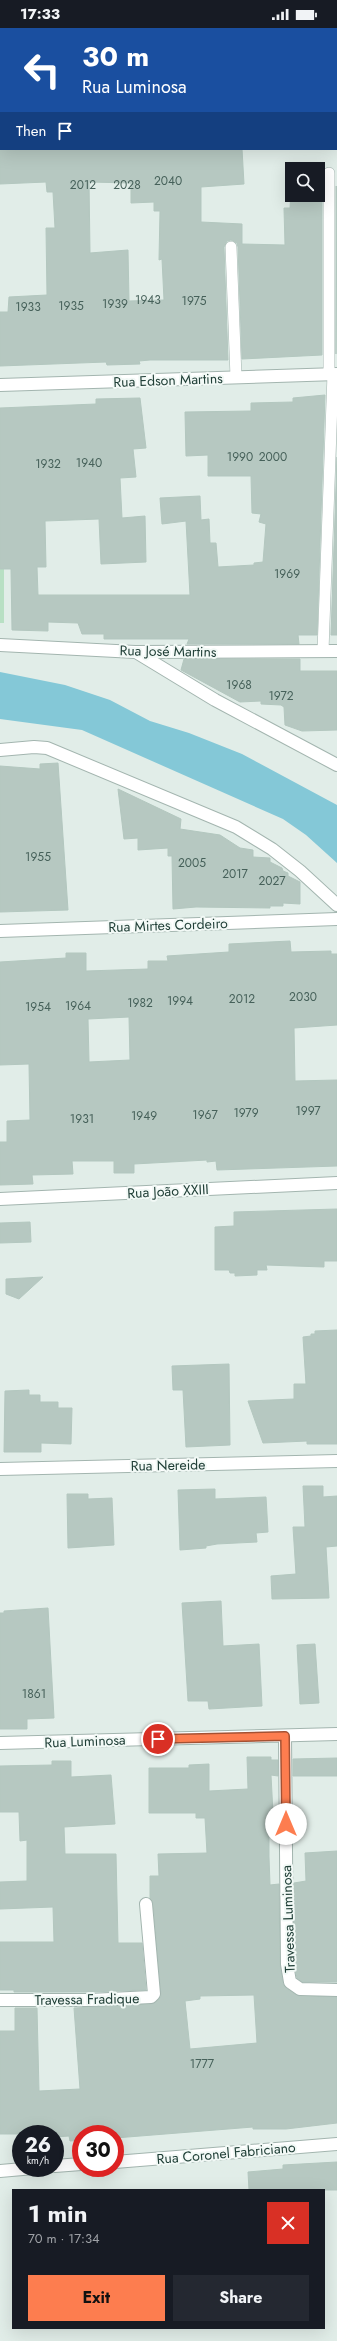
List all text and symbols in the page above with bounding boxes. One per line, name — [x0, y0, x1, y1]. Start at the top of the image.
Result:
text: 17:33 — [20, 3, 60, 25]
text: 30 m — [82, 36, 149, 77]
icon: left — [16, 44, 68, 96]
text: Rua Luminosa — [82, 74, 187, 100]
text: Then — [16, 120, 46, 142]
icon: arrive — [54, 120, 76, 142]
map controls — [285, 162, 325, 202]
button: search — [285, 162, 325, 202]
house number: 2040 — [154, 172, 182, 190]
house number: 2012 — [70, 176, 96, 194]
house number: 2028 — [113, 176, 141, 194]
house number: 1943 — [135, 291, 161, 309]
house number: 1975 — [181, 292, 207, 310]
house number: 1939 — [102, 295, 128, 313]
house number: 1935 — [58, 297, 84, 315]
house number: 1933 — [15, 298, 41, 316]
street label: Rua Edson Martins — [113, 368, 223, 392]
house number: 1990 — [227, 448, 253, 466]
house number: 2000 — [259, 448, 287, 466]
house number: 1940 — [76, 454, 102, 472]
house number: 1932 — [35, 455, 61, 473]
house number: 1969 — [274, 565, 300, 583]
street label: Rua José Martins — [119, 640, 217, 662]
house number: 1968 — [226, 676, 252, 694]
house number: 1972 — [268, 687, 294, 705]
house number: 1955 — [25, 848, 51, 866]
house number: 2005 — [178, 854, 206, 872]
house number: 2017 — [222, 865, 249, 883]
house number: 2027 — [258, 872, 286, 890]
street label: Rua Mirtes Cordeiro — [108, 913, 228, 937]
house number: 2030 — [289, 988, 317, 1006]
house number: 2012 — [229, 990, 255, 1008]
house number: 1994 — [167, 992, 193, 1010]
house number: 1982 — [127, 994, 153, 1012]
house number: 1964 — [65, 997, 91, 1015]
house number: 1954 — [25, 998, 51, 1016]
house number: 1997 — [295, 1102, 321, 1120]
house number: 1979 — [233, 1104, 259, 1122]
house number: 1967 — [192, 1106, 218, 1124]
house number: 1949 — [131, 1107, 157, 1125]
house number: 1931 — [70, 1110, 94, 1128]
street label: Rua João XXIII — [127, 1179, 209, 1203]
street label: Rua Nereide — [130, 1454, 206, 1476]
house number: 1861 — [22, 1685, 46, 1703]
pin — [141, 1722, 175, 1756]
icon: arrive — [147, 1728, 169, 1750]
street label: Rua Luminosa — [44, 1730, 126, 1752]
position arrow — [265, 1803, 307, 1845]
street label: Travessa Luminosa — [276, 1865, 300, 1973]
street label: Travessa Fradique — [35, 1988, 139, 2010]
house number: 1777 — [190, 2055, 215, 2073]
speed limit sign: 30 — [72, 2125, 124, 2177]
text: 26 — [25, 2131, 51, 2160]
street label: Rua Coronel Fabriciano — [156, 2137, 297, 2169]
text: km/h — [27, 2153, 49, 2168]
text: 1 min — [28, 2196, 88, 2231]
button: close — [267, 2202, 309, 2244]
text: 70 m · 17:34 — [28, 2229, 100, 2248]
button: Exit — [28, 2275, 165, 2321]
button: Share — [173, 2275, 309, 2321]

